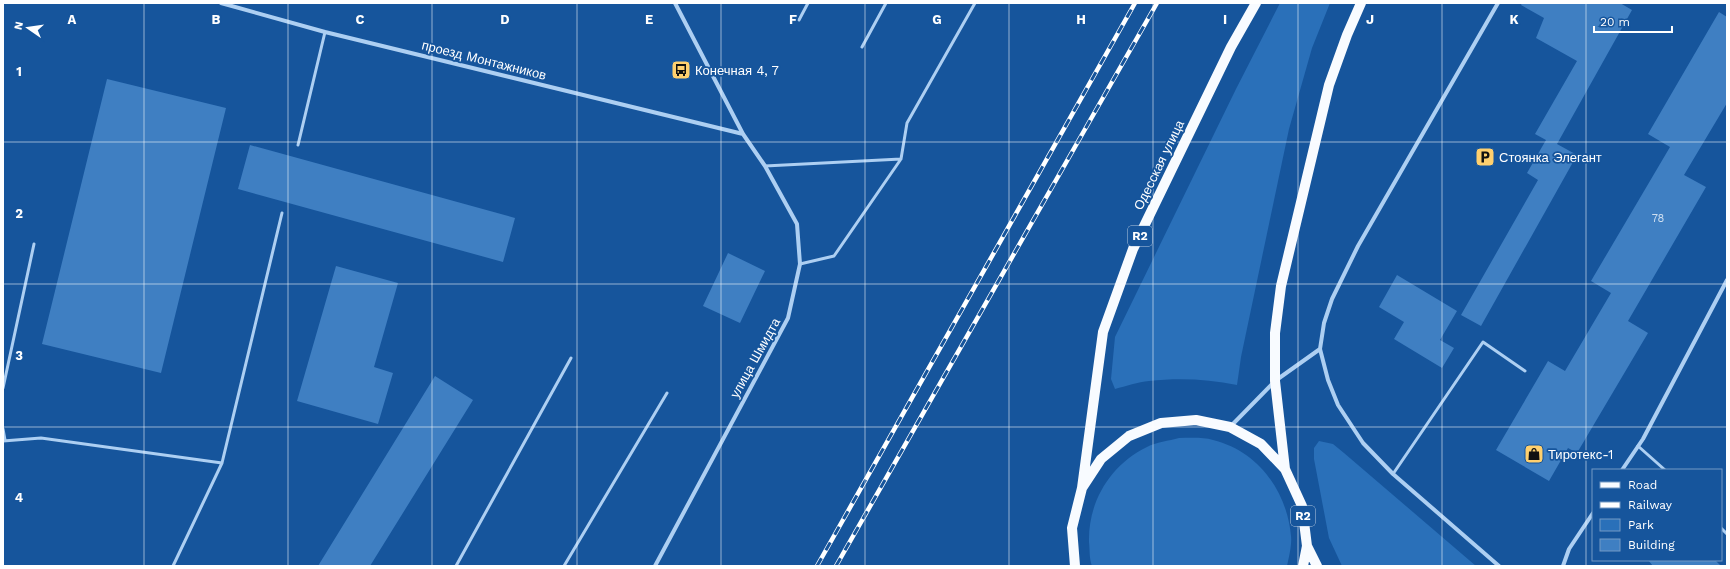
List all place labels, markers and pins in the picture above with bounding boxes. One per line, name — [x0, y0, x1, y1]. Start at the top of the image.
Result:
bus stop icon: Конечная 4, 7 — [670, 59, 692, 81]
place label: Конечная 4, 7 — [695, 63, 779, 78]
parking icon: Стоянка Элегант — [1474, 146, 1496, 168]
place label: Стоянка Элегант — [1499, 150, 1602, 165]
shop icon: Тиротекс-1 — [1523, 443, 1545, 465]
place label: Тиротекс-1 — [1548, 447, 1613, 462]

